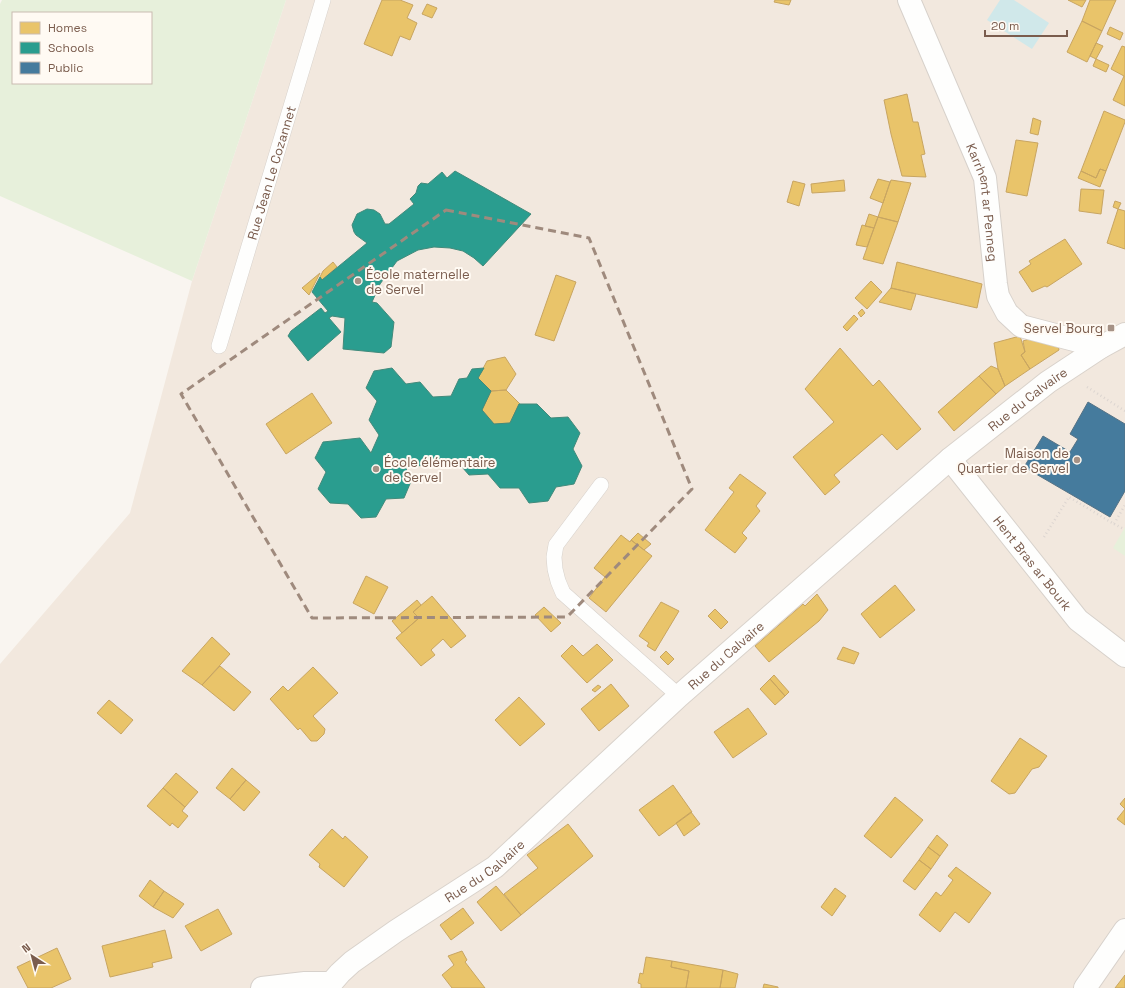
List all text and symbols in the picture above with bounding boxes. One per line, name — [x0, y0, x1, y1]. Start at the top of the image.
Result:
legend — [12, 12, 152, 84]
scale bar — [985, 12, 1067, 38]
text: 20 m — [991, 18, 1019, 34]
text: Homes — [48, 20, 87, 36]
text: Schools — [48, 40, 94, 56]
text: Public — [48, 60, 83, 76]
street label: Rue Jean Le Cozannet — [243, 104, 299, 242]
street label: Karrhent ar Penneg — [963, 141, 1002, 262]
place label: École maternelle de Servel — [366, 266, 470, 298]
marker: École maternelle de Servel — [353, 276, 363, 286]
place label: Servel Bourg — [1024, 320, 1103, 337]
marker: Servel Bourg — [1106, 323, 1116, 333]
street label: Rue du Calvaire — [984, 363, 1070, 435]
place label: Maison de Quartier de Servel — [957, 445, 1069, 477]
place label: École élémentaire de Servel — [384, 454, 496, 486]
marker: Maison de Quartier de Servel — [1072, 455, 1082, 465]
marker: École élémentaire de Servel — [371, 464, 381, 474]
street label: Hent Bras ar Bourk — [990, 512, 1076, 614]
street label: Rue du Calvaire — [684, 617, 767, 693]
street label: Rue du Calvaire — [441, 836, 528, 906]
north arrow — [12, 936, 52, 976]
text: N — [19, 940, 33, 956]

